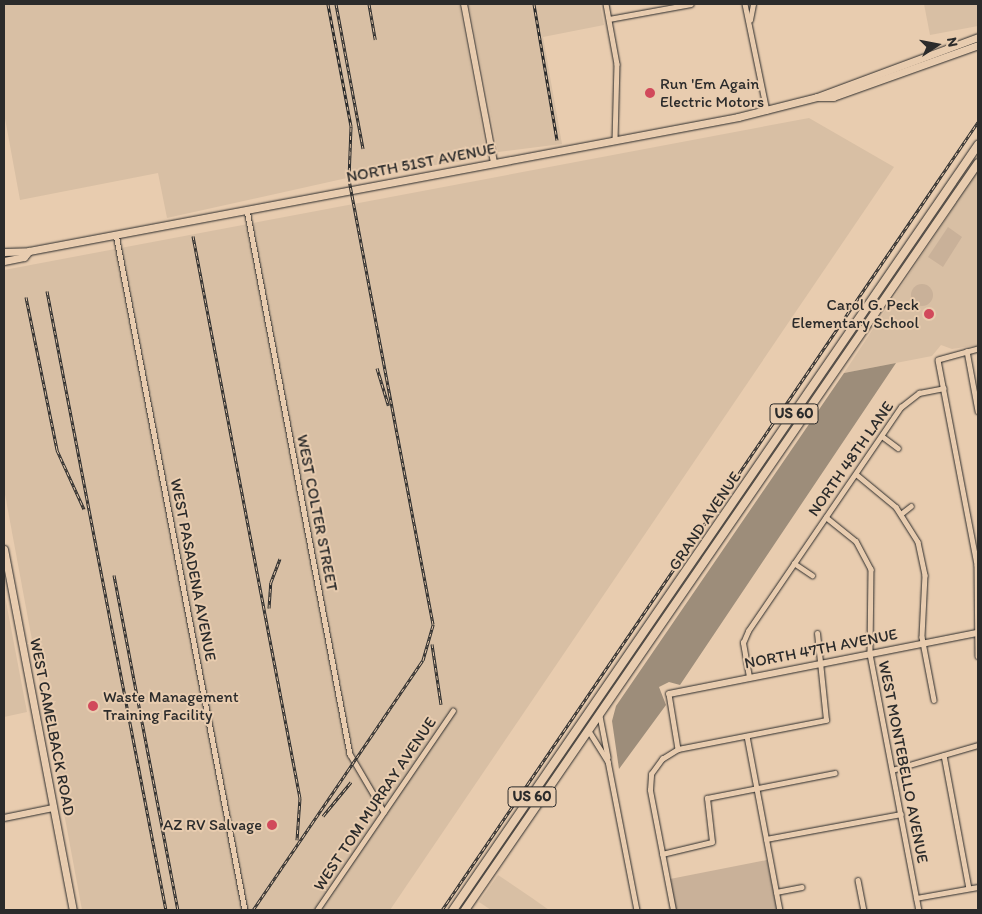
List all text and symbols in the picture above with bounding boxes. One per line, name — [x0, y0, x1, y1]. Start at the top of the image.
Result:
north arrow — [912, 20, 962, 70]
text: N — [943, 36, 961, 48]
place label: Run 'Em Again Electric Motors — [660, 74, 764, 112]
marker: Run 'Em Again Electric Motors — [644, 87, 656, 99]
street label: NORTH 51ST AVENUE — [345, 139, 497, 187]
place label: Carol G. Peck Elementary School — [791, 295, 919, 333]
marker: Carol G. Peck Elementary School — [923, 308, 935, 320]
street label: NORTH 48TH LANE — [804, 398, 898, 520]
road number: US 60 — [769, 402, 819, 426]
street label: WEST COLTER STREET — [292, 433, 342, 593]
street label: GRAND AVENUE — [665, 468, 745, 574]
street label: WEST PASADENA AVENUE — [166, 478, 220, 662]
street label: NORTH 47TH AVENUE — [743, 625, 899, 673]
street label: WEST CAMELBACK ROAD — [25, 636, 79, 818]
street label: WEST MONTEBELLO AVENUE — [874, 659, 932, 865]
place label: Waste Management Training Facility — [103, 687, 239, 725]
marker: Waste Management Training Facility — [87, 700, 99, 712]
street label: WEST TOM MURRAY AVENUE — [310, 714, 440, 894]
road number: US 60 — [507, 784, 557, 810]
place label: AZ RV Salvage — [163, 815, 262, 835]
marker: AZ RV Salvage — [266, 819, 278, 831]

